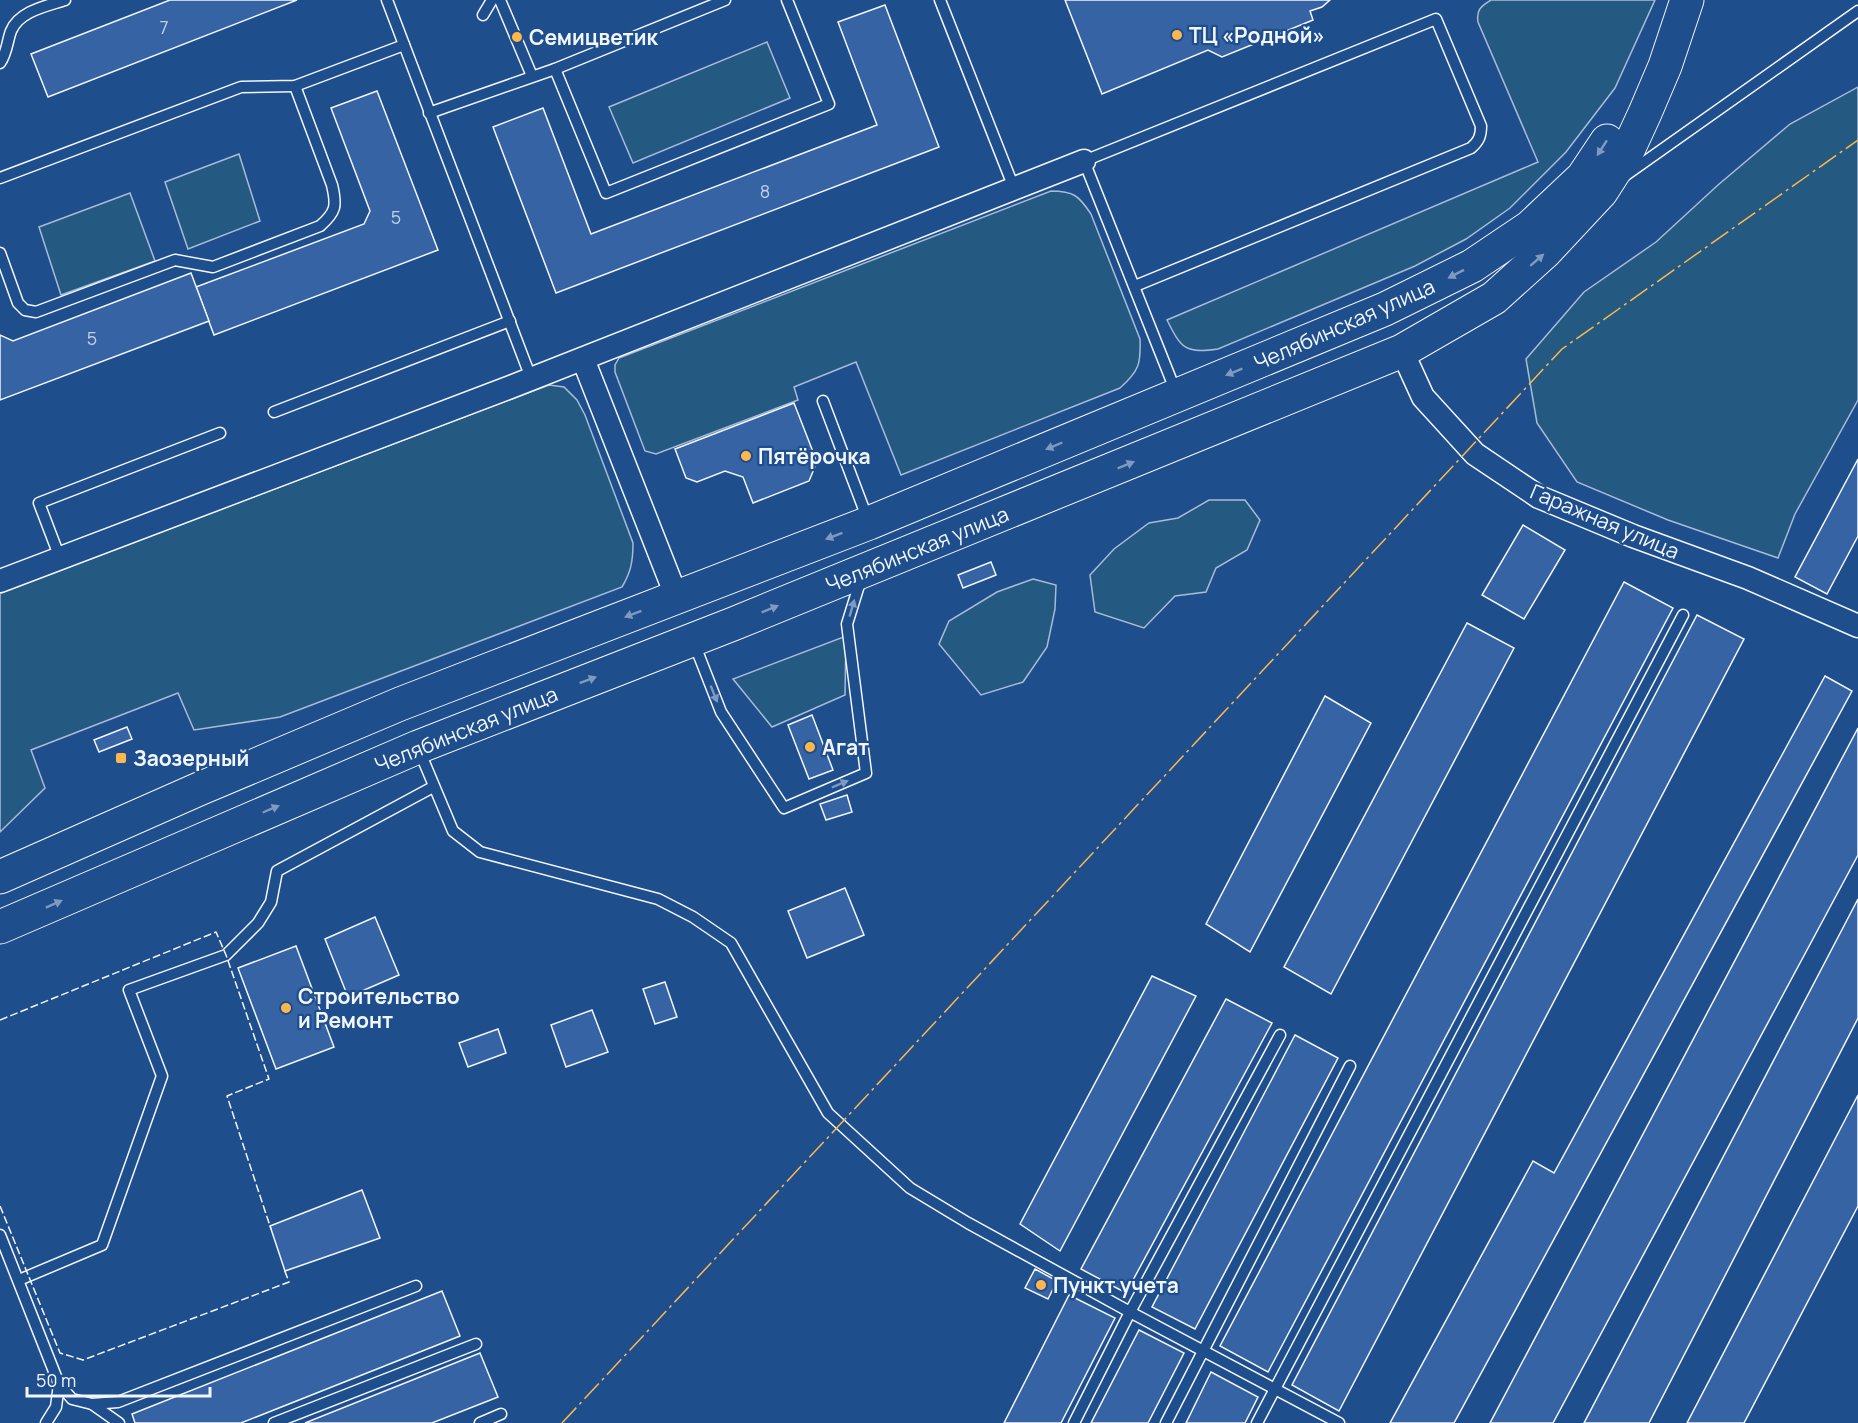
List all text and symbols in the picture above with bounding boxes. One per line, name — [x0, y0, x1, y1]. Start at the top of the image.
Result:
house number: 7 — [159, 15, 169, 39]
place label: ТЦ «Родной» — [1189, 21, 1325, 49]
place label: Семицветик — [529, 23, 658, 51]
marker: ТЦ «Родной» — [1170, 28, 1184, 42]
marker: Семицветик — [510, 30, 524, 44]
one-way arrow — [1596, 140, 1608, 156]
house number: 8 — [760, 179, 770, 203]
house number: 5 — [391, 205, 401, 229]
one-way arrow — [1529, 254, 1544, 267]
one-way arrow — [1447, 268, 1465, 278]
street label: Челябинская улица — [1249, 272, 1439, 376]
house number: 5 — [87, 326, 97, 350]
one-way arrow — [1224, 367, 1242, 377]
one-way arrow — [1044, 441, 1062, 451]
place label: Пятёрочка — [758, 442, 871, 470]
marker: Пятёрочка — [739, 449, 753, 463]
one-way arrow — [1117, 460, 1135, 470]
street label: Гаражная улица — [1526, 477, 1684, 565]
street label: Челябинская улица — [821, 499, 1013, 599]
one-way arrow — [825, 532, 843, 542]
one-way arrow — [848, 599, 857, 617]
one-way arrow — [761, 604, 779, 614]
one-way arrow — [624, 610, 642, 620]
one-way arrow — [579, 675, 597, 684]
street label: Челябинская улица — [370, 679, 562, 779]
one-way arrow — [710, 685, 719, 703]
place label: Агат — [822, 733, 869, 761]
marker: Агат — [803, 740, 817, 754]
place label: Заозерный — [133, 744, 249, 772]
marker: Заозерный — [114, 751, 128, 765]
one-way arrow — [831, 779, 849, 788]
one-way arrow — [263, 804, 281, 814]
one-way arrow — [45, 899, 62, 908]
place label: Строительство и Ремонт — [298, 982, 460, 1034]
marker: Строительство и Ремонт — [279, 1001, 293, 1015]
place label: Пункт учета — [1053, 1271, 1179, 1299]
marker: Пункт учета — [1034, 1278, 1048, 1292]
scale bar — [27, 1360, 210, 1398]
text: 50 m — [36, 1368, 76, 1392]

